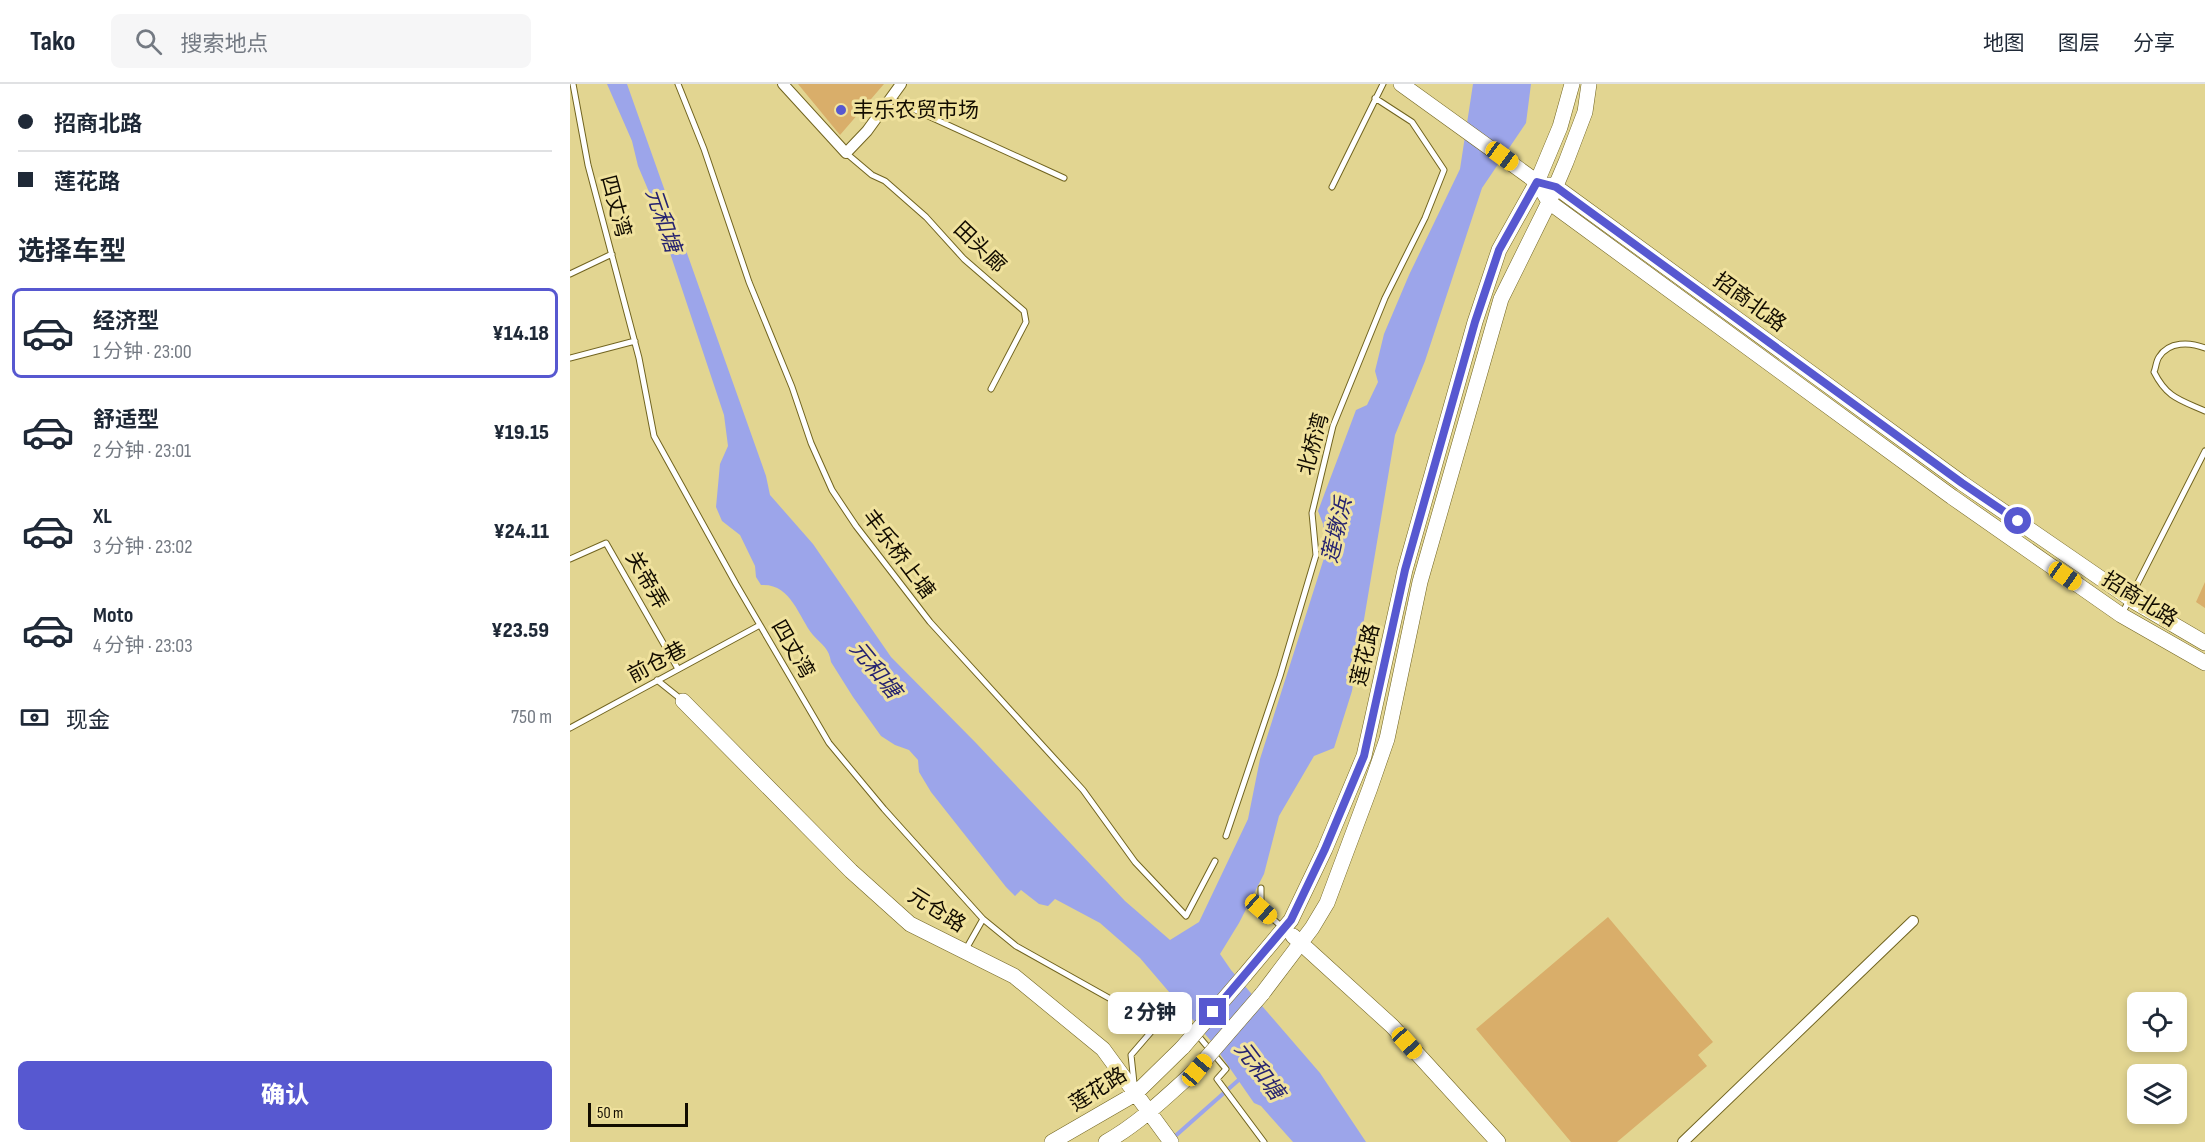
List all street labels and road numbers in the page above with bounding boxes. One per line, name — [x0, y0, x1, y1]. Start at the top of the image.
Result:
street label: 四丈湾 — [595, 172, 636, 240]
street label: 田头廊 — [948, 216, 1011, 278]
street label: 招商北路 — [1708, 268, 1791, 337]
street label: 北桥湾 — [1293, 410, 1334, 478]
street label: 丰乐桥上塘 — [857, 505, 940, 604]
street label: 关帝弄 — [620, 547, 673, 614]
street label: 招商北路 — [2097, 567, 2182, 632]
street label: 四丈湾 — [766, 616, 819, 683]
street label: 莲花路 — [1346, 622, 1385, 689]
street label: 前仓巷 — [624, 637, 691, 688]
street label: 元仓路 — [903, 883, 970, 938]
street label: 莲花路 — [1065, 1062, 1132, 1117]

